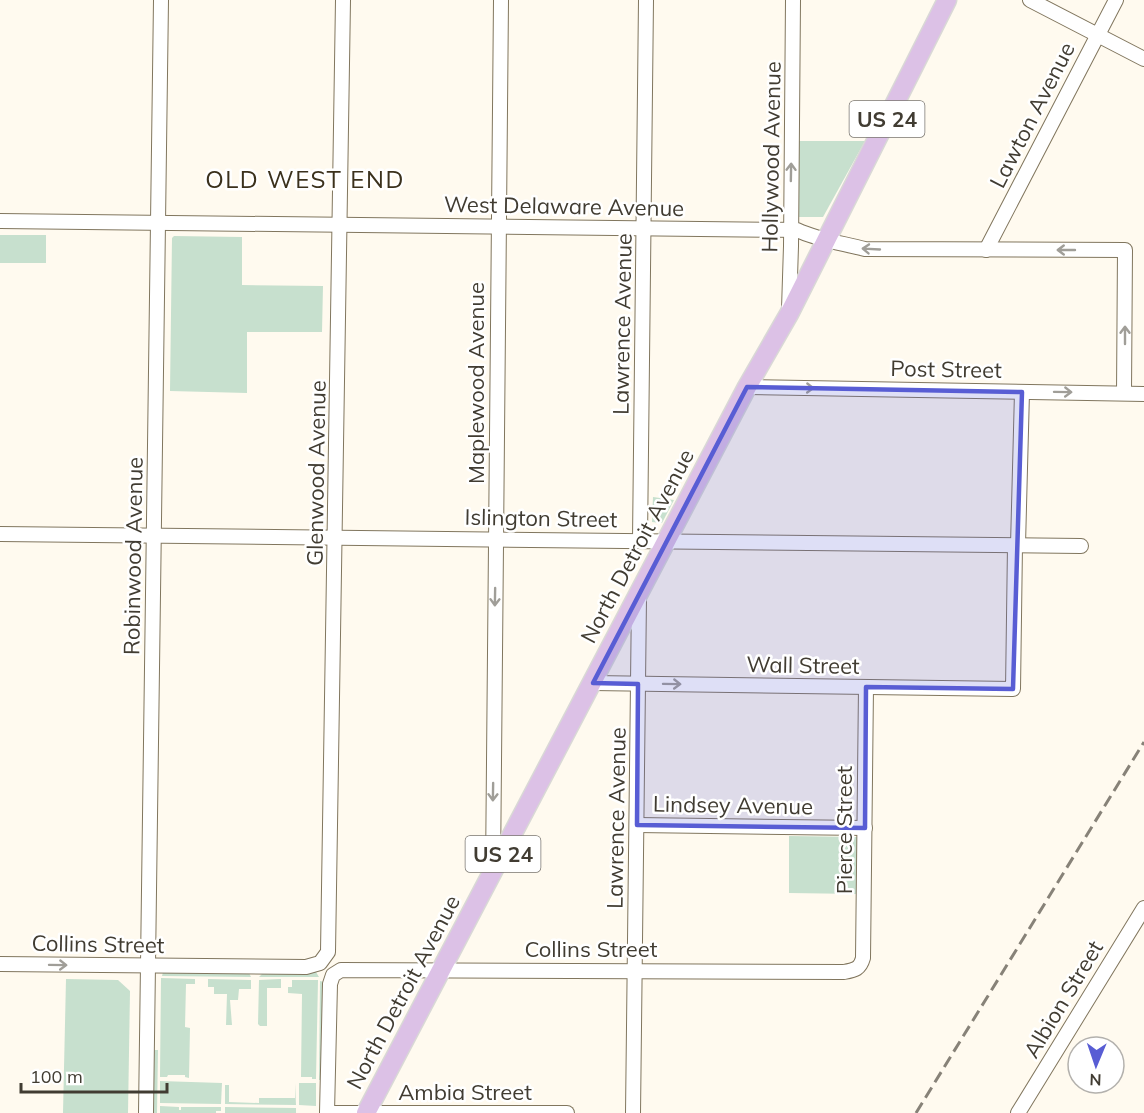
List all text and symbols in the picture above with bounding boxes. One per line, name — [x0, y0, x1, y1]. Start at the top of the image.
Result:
street label: Lawton Avenue — [983, 37, 1081, 193]
street label: Hollywood Avenue — [755, 61, 787, 253]
road number: US 24 — [850, 101, 924, 137]
one-way arrow — [786, 162, 797, 182]
district label: OLD WEST END — [205, 164, 405, 194]
street label: West Delaware Avenue — [444, 190, 684, 222]
street label: Lawrence Avenue — [606, 233, 638, 415]
one-way arrow — [862, 243, 882, 254]
one-way arrow — [1057, 244, 1077, 256]
street label: Maplewood Avenue — [462, 282, 490, 484]
one-way arrow — [1119, 325, 1131, 345]
street label: Post Street — [890, 354, 1002, 384]
street label: Glenwood Avenue — [300, 380, 332, 566]
one-way arrow — [795, 382, 815, 394]
one-way arrow — [1053, 386, 1073, 398]
street label: North Detroit Avenue — [574, 444, 700, 648]
street label: Robinwood Avenue — [117, 457, 149, 655]
street label: Islington Street — [464, 503, 618, 533]
one-way arrow — [489, 587, 501, 607]
street label: Wall Street — [746, 650, 860, 680]
one-way arrow — [662, 678, 682, 690]
street label: Lawrence Avenue — [600, 727, 632, 909]
street label: Pierce Street — [830, 765, 858, 894]
one-way arrow — [487, 782, 499, 802]
street label: Lindsey Avenue — [653, 790, 813, 820]
road number: US 24 — [466, 836, 540, 872]
street label: North Detroit Avenue — [340, 890, 466, 1094]
street label: Collins Street — [31, 929, 165, 959]
street label: Collins Street — [525, 935, 658, 963]
street label: Albion Street — [1017, 935, 1109, 1063]
one-way arrow — [48, 959, 68, 971]
north arrow — [1066, 1035, 1126, 1095]
scale bar — [21, 1056, 166, 1094]
text: 100 m — [30, 1065, 83, 1088]
text: N — [1089, 1070, 1102, 1090]
street label: Ambia Street — [398, 1078, 532, 1106]

